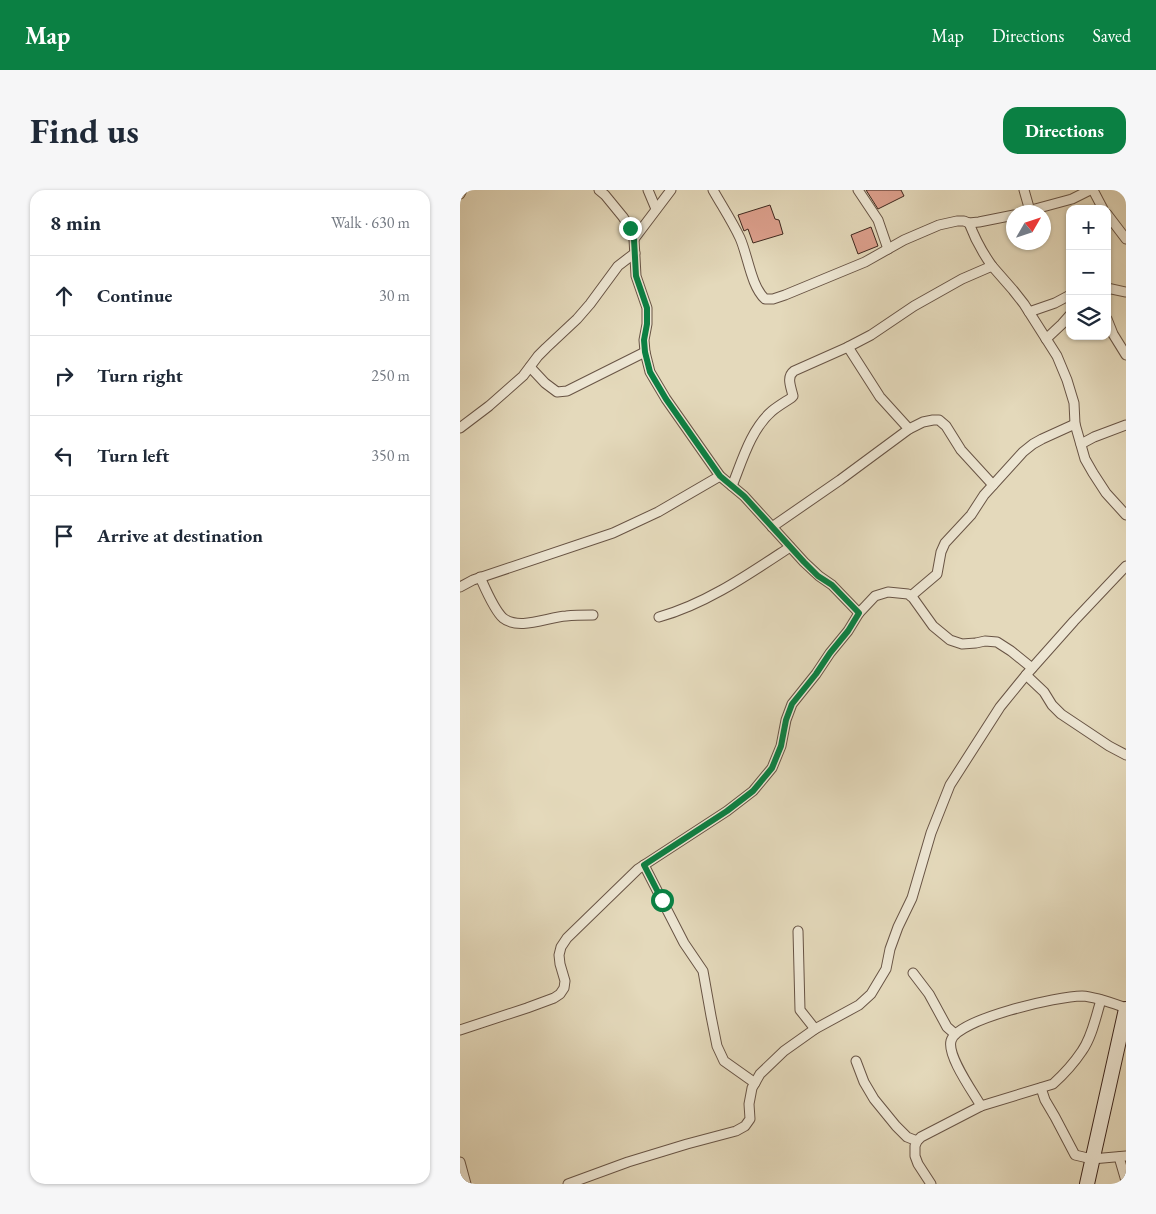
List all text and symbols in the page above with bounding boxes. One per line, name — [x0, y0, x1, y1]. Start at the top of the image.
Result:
text: Map — [25, 20, 70, 51]
text: Map — [932, 24, 964, 47]
text: Directions — [992, 24, 1064, 47]
text: Saved — [1092, 24, 1131, 47]
button: Directions — [1003, 107, 1126, 154]
text: Find us — [30, 108, 139, 153]
north arrow — [1006, 205, 1051, 250]
map controls — [1066, 205, 1111, 340]
button: + — [1066, 205, 1111, 250]
text: 8 min — [50, 209, 101, 236]
text: Walk · 630 m — [331, 212, 410, 233]
route end — [619, 217, 642, 240]
button: − — [1066, 250, 1111, 295]
icon: ahead — [50, 282, 78, 310]
text: Continue — [97, 283, 172, 308]
text: 30 m — [379, 285, 410, 306]
button: layers — [1066, 295, 1111, 340]
icon: right — [50, 362, 78, 390]
text: Turn right — [97, 363, 183, 388]
text: 250 m — [371, 365, 410, 386]
icon: left — [50, 442, 78, 470]
text: Turn left — [97, 443, 169, 468]
text: 350 m — [371, 445, 410, 466]
icon: arrive — [50, 522, 78, 550]
text: Arrive at destination — [97, 523, 263, 548]
route start — [651, 889, 674, 912]

